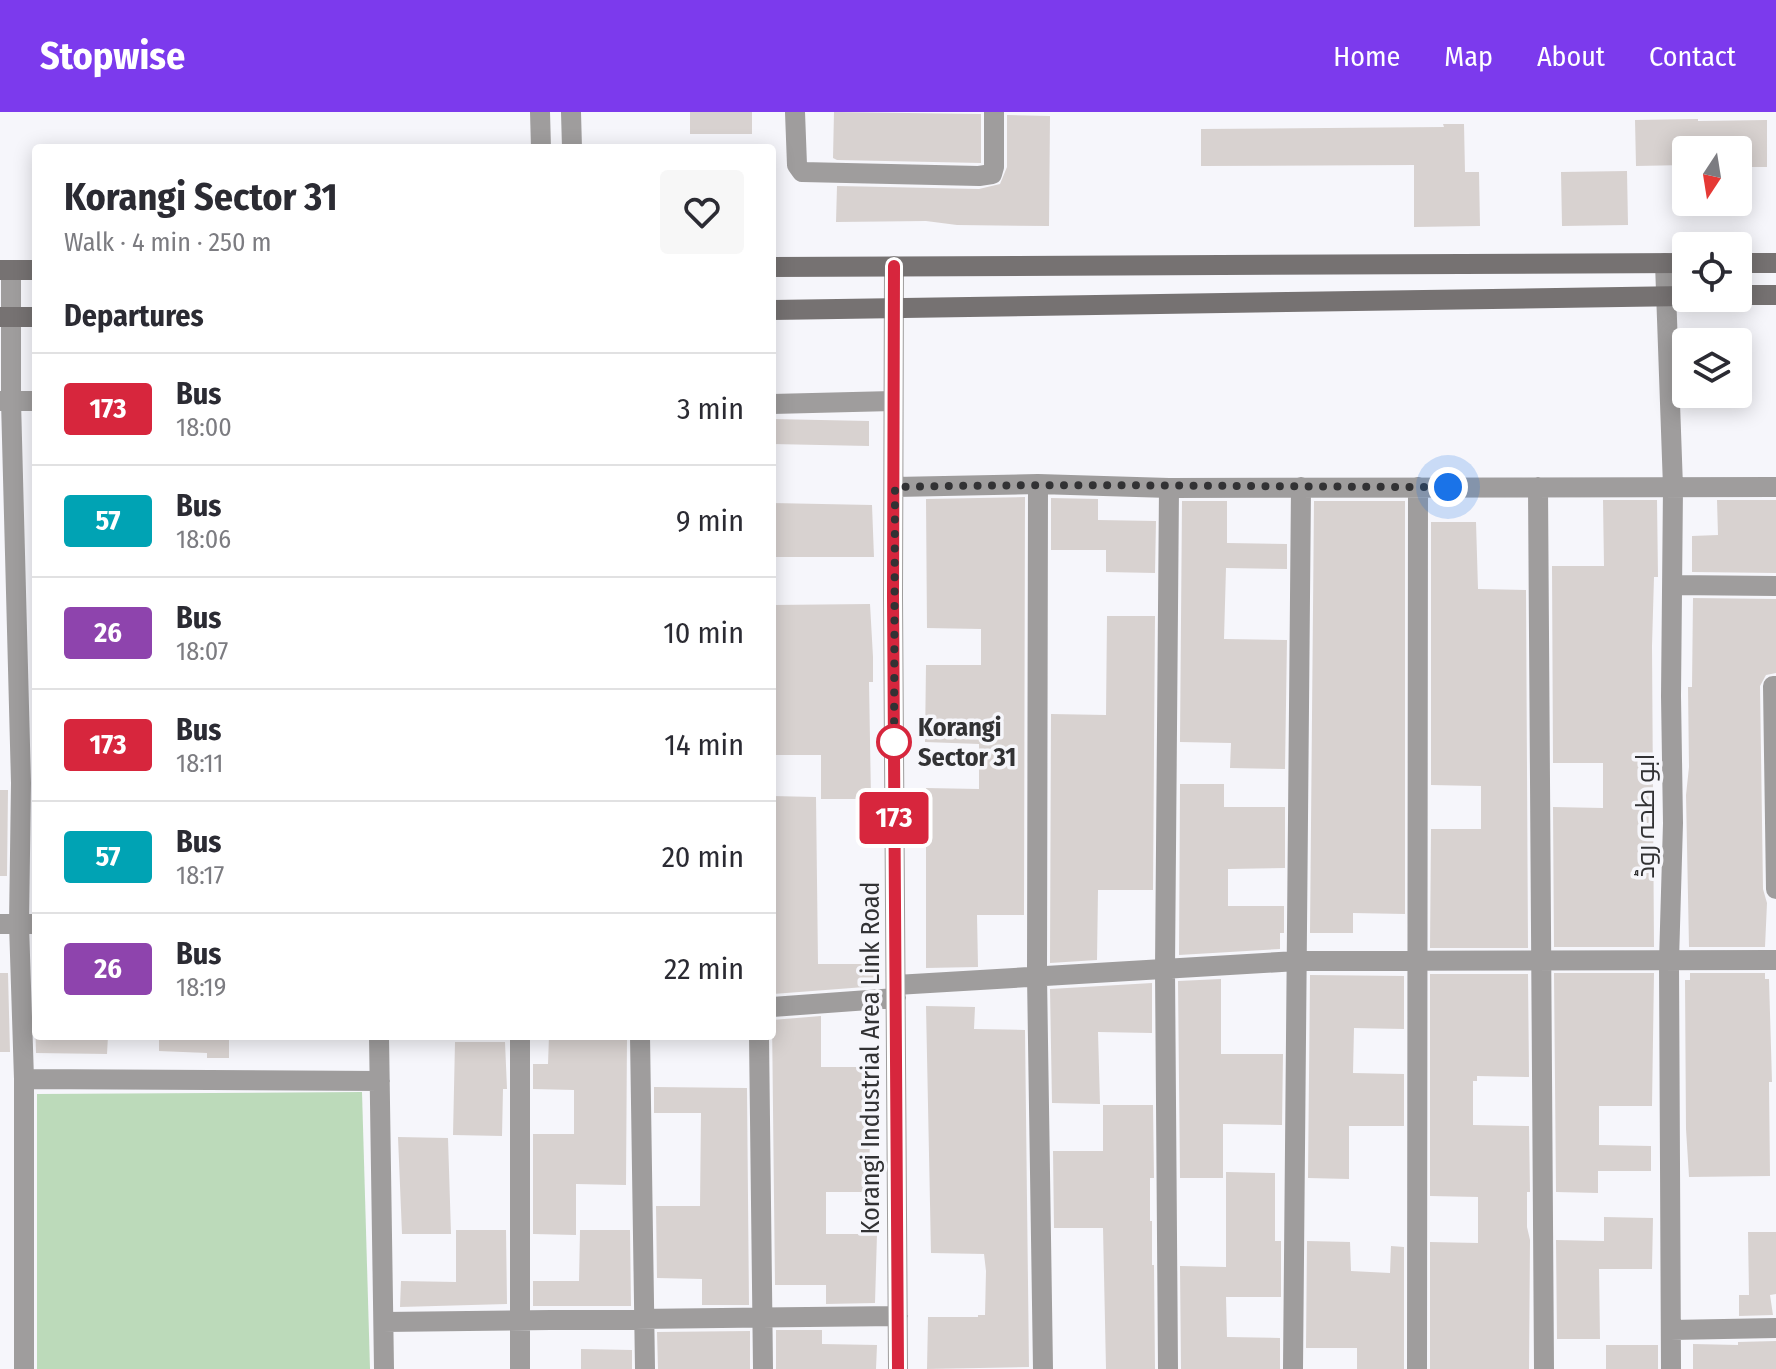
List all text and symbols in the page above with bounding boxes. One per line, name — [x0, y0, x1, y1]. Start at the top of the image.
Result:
text: Stopwise — [40, 33, 185, 79]
text: Home — [1333, 40, 1400, 73]
text: Map — [1444, 40, 1493, 73]
text: About — [1537, 40, 1605, 73]
text: Contact — [1649, 40, 1736, 73]
north arrow — [1672, 136, 1752, 216]
map controls — [1672, 136, 1752, 408]
button: heart — [660, 170, 744, 254]
text: Korangi Sector 31 — [64, 174, 338, 220]
text: Walk · 4 min · 250 m — [64, 227, 272, 258]
button: locate — [1672, 232, 1752, 312]
text: Departures — [64, 298, 204, 334]
button: layers — [1672, 328, 1752, 408]
text: Bus — [176, 376, 221, 412]
text: 3 min — [677, 391, 744, 427]
text: 173 — [90, 392, 126, 425]
text: 18:00 — [176, 412, 232, 443]
your location — [1428, 467, 1468, 507]
text: Bus — [176, 488, 221, 524]
text: 9 min — [676, 503, 744, 539]
text: 57 — [95, 504, 121, 537]
text: 18:06 — [176, 524, 231, 555]
text: Bus — [176, 600, 221, 636]
text: 10 min — [663, 615, 744, 651]
text: 26 — [94, 616, 122, 649]
text: 18:07 — [176, 636, 228, 667]
text: Bus — [176, 712, 221, 748]
place label: Korangi Sector 31 — [918, 712, 1016, 773]
marker: Korangi Sector 31 — [877, 725, 911, 759]
text: 14 min — [664, 727, 744, 763]
text: 173 — [90, 728, 126, 761]
text: 18:11 — [176, 748, 224, 779]
street label: ابو طحہ روڈ — [1630, 754, 1661, 878]
line badge: 173 — [848, 792, 940, 844]
text: 173 — [876, 801, 912, 834]
text: Bus — [176, 824, 221, 860]
text: 20 min — [662, 839, 744, 875]
text: 57 — [95, 840, 121, 873]
text: 18:17 — [176, 860, 224, 891]
street label: Korangi Industrial Area Link Road — [855, 882, 886, 1234]
text: Bus — [176, 936, 221, 972]
text: 22 min — [664, 951, 744, 987]
text: 26 — [94, 952, 122, 985]
text: 18:19 — [176, 972, 226, 1003]

